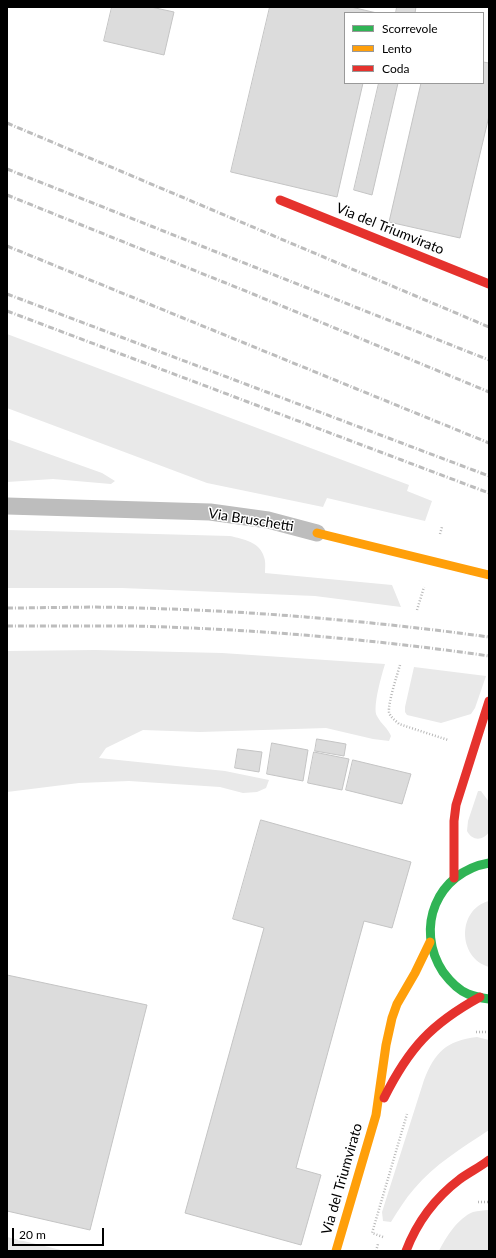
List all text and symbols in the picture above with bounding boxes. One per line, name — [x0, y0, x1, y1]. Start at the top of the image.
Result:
legend — [344, 12, 484, 84]
text: Scorrevole — [382, 21, 438, 36]
text: Lento — [382, 41, 412, 56]
text: Coda — [382, 61, 409, 76]
street label: Via del Triumvirato — [333, 200, 447, 258]
street label: Via Bruschetti — [207, 505, 295, 535]
street label: Via del Triumvirato — [318, 1121, 366, 1237]
scale bar — [14, 1220, 106, 1246]
text: 20 m — [19, 1227, 46, 1242]

